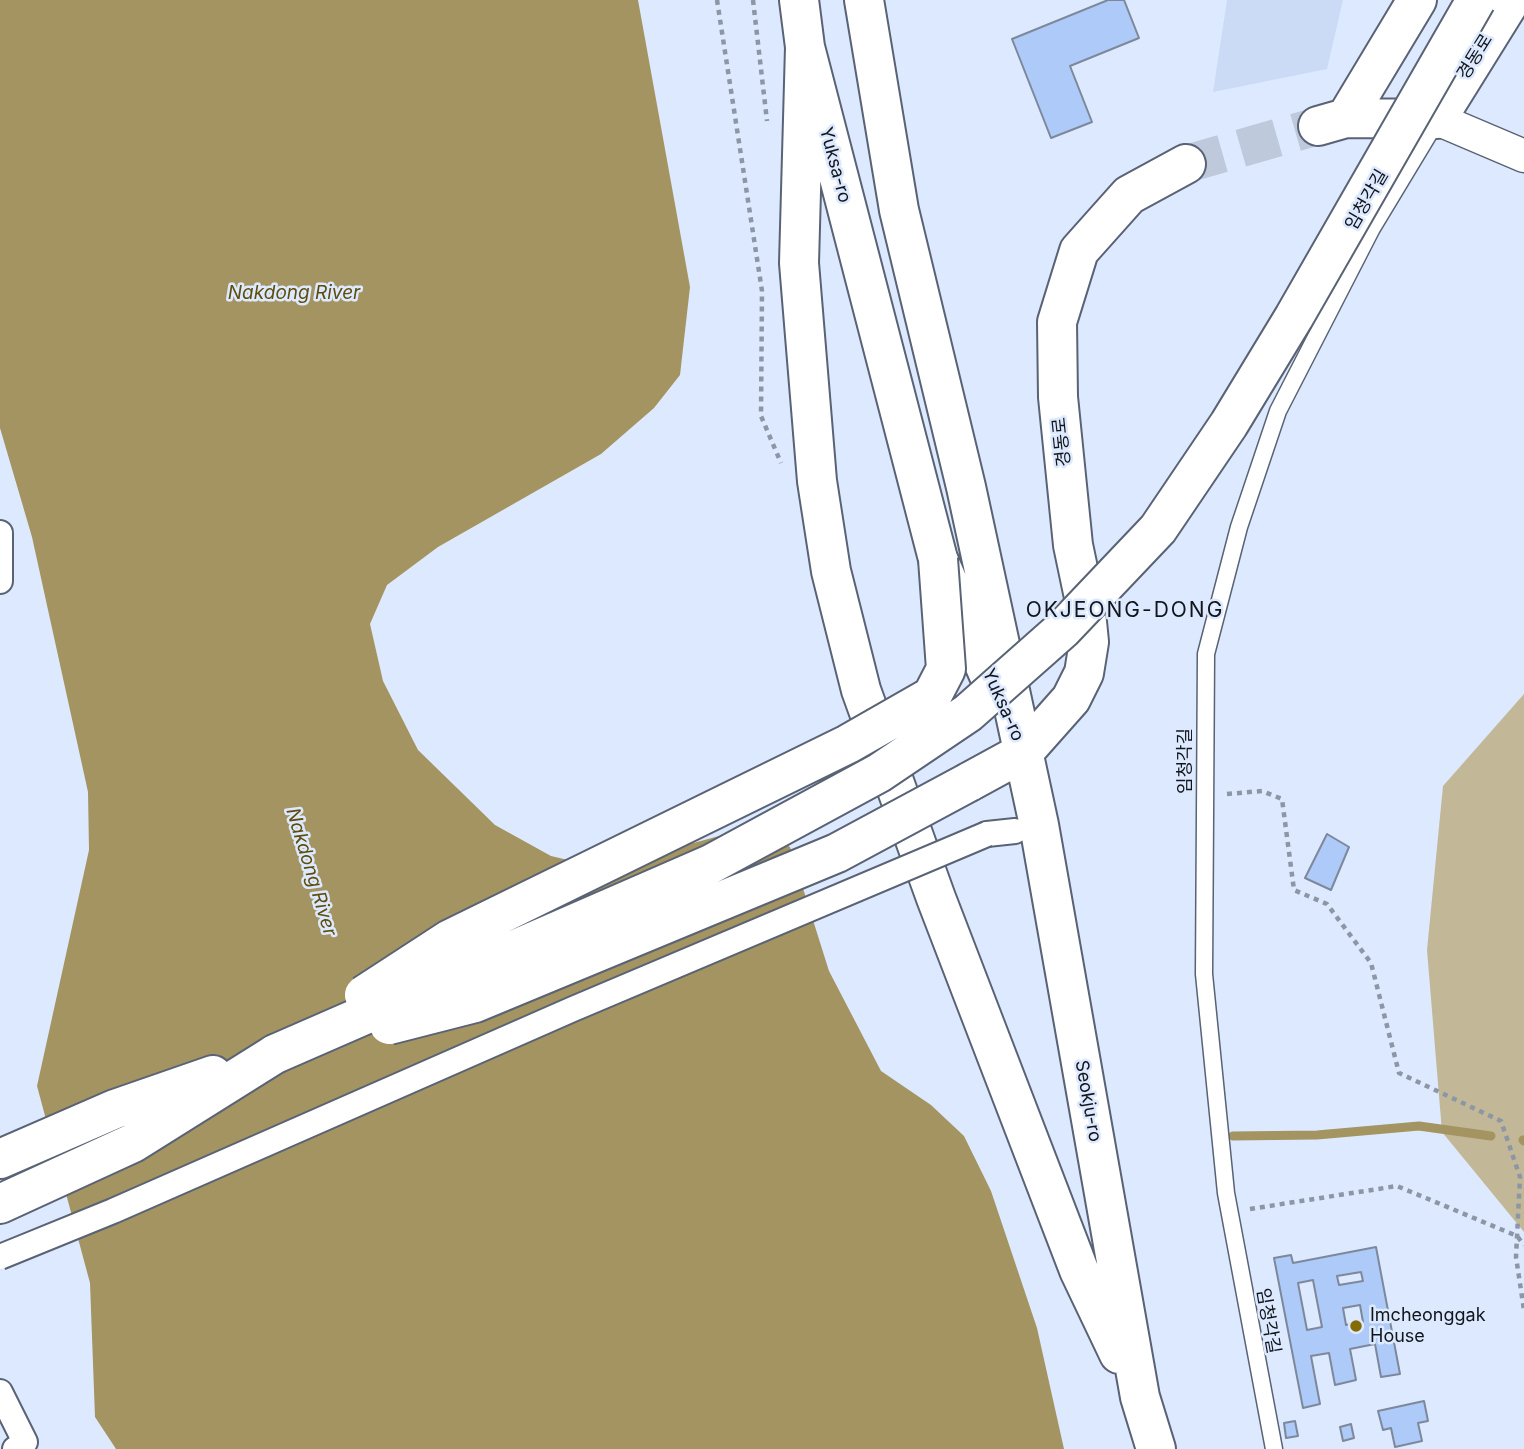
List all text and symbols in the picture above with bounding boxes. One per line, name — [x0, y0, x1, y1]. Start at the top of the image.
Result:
street label: 경동로 — [1453, 30, 1497, 84]
street label: Yuksa-ro — [815, 125, 855, 205]
street label: 임청각길 — [1341, 166, 1393, 234]
water label: Nakdong River — [228, 282, 360, 304]
street label: 경동로 — [1049, 416, 1075, 468]
district label: OKJEONG-DONG — [1027, 598, 1223, 624]
street label: Yuksa-ro — [977, 665, 1029, 745]
street label: 임청각길 — [1175, 728, 1197, 794]
water label: Nakdong River — [281, 805, 341, 939]
street label: Seokju-ro — [1070, 1058, 1106, 1144]
street label: 임청각길 — [1252, 1287, 1284, 1355]
place label: Imcheonggak House — [1370, 1305, 1486, 1348]
marker: Imcheonggak House — [1348, 1318, 1364, 1334]

